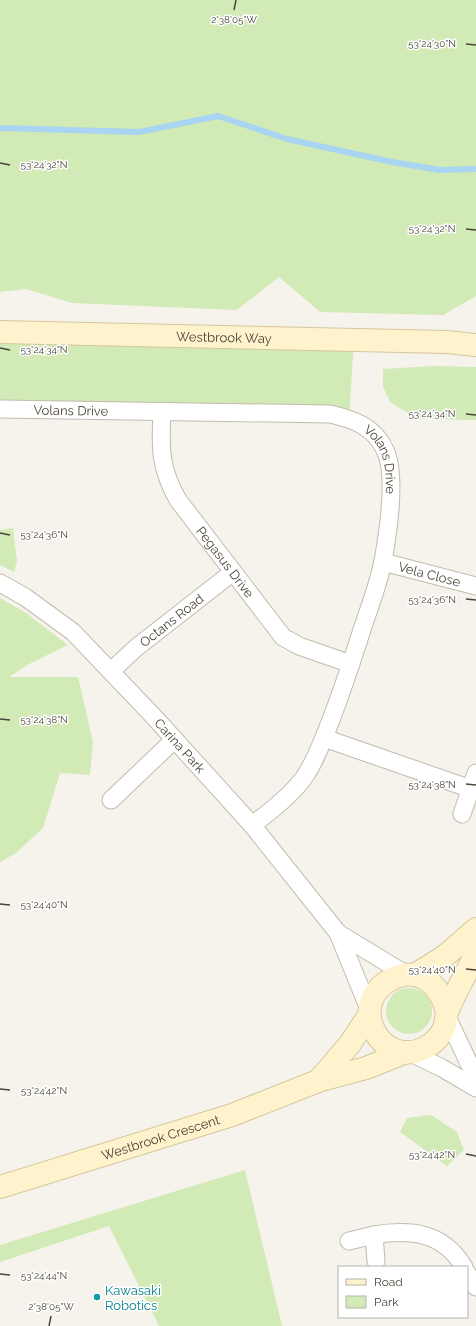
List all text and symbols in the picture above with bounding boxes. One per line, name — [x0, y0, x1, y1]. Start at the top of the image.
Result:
text: 2°38'05"W — [211, 14, 257, 25]
text: 53°24'30"N — [408, 38, 456, 49]
text: 53°24'32"N — [21, 159, 67, 170]
text: 53°24'32"N — [409, 223, 455, 234]
street label: Westbrook Way — [176, 329, 272, 346]
text: 53°24'34"N — [20, 344, 68, 355]
street label: Volans Drive — [34, 403, 109, 419]
text: 53°24'34"N — [408, 408, 456, 419]
street label: Volans Drive — [361, 422, 398, 494]
street label: Pegasus Drive — [193, 524, 257, 601]
text: 53°24'36"N — [20, 529, 68, 540]
street label: Vela Close — [397, 559, 462, 590]
street label: Octans Road — [137, 591, 207, 650]
text: 53°24'36"N — [408, 594, 456, 605]
text: 53°24'38"N — [20, 714, 68, 725]
street label: Carina Park — [151, 716, 208, 776]
text: 53°24'38"N — [408, 779, 456, 790]
text: 53°24'40"N — [20, 899, 68, 910]
text: 53°24'40"N — [408, 964, 456, 975]
text: 53°24'42"N — [21, 1085, 67, 1096]
street label: Westbrook Crescent — [100, 1112, 222, 1163]
text: 53°24'42"N — [409, 1149, 455, 1160]
legend — [338, 1266, 468, 1318]
text: 53°24'44"N — [21, 1270, 67, 1281]
text: Road — [374, 1275, 403, 1289]
place label: Kawasaki Robotics — [105, 1283, 161, 1313]
marker: Kawasaki Robotics — [92, 1292, 102, 1302]
text: Park — [374, 1295, 399, 1309]
text: 2°38'05"W — [28, 1301, 74, 1312]

